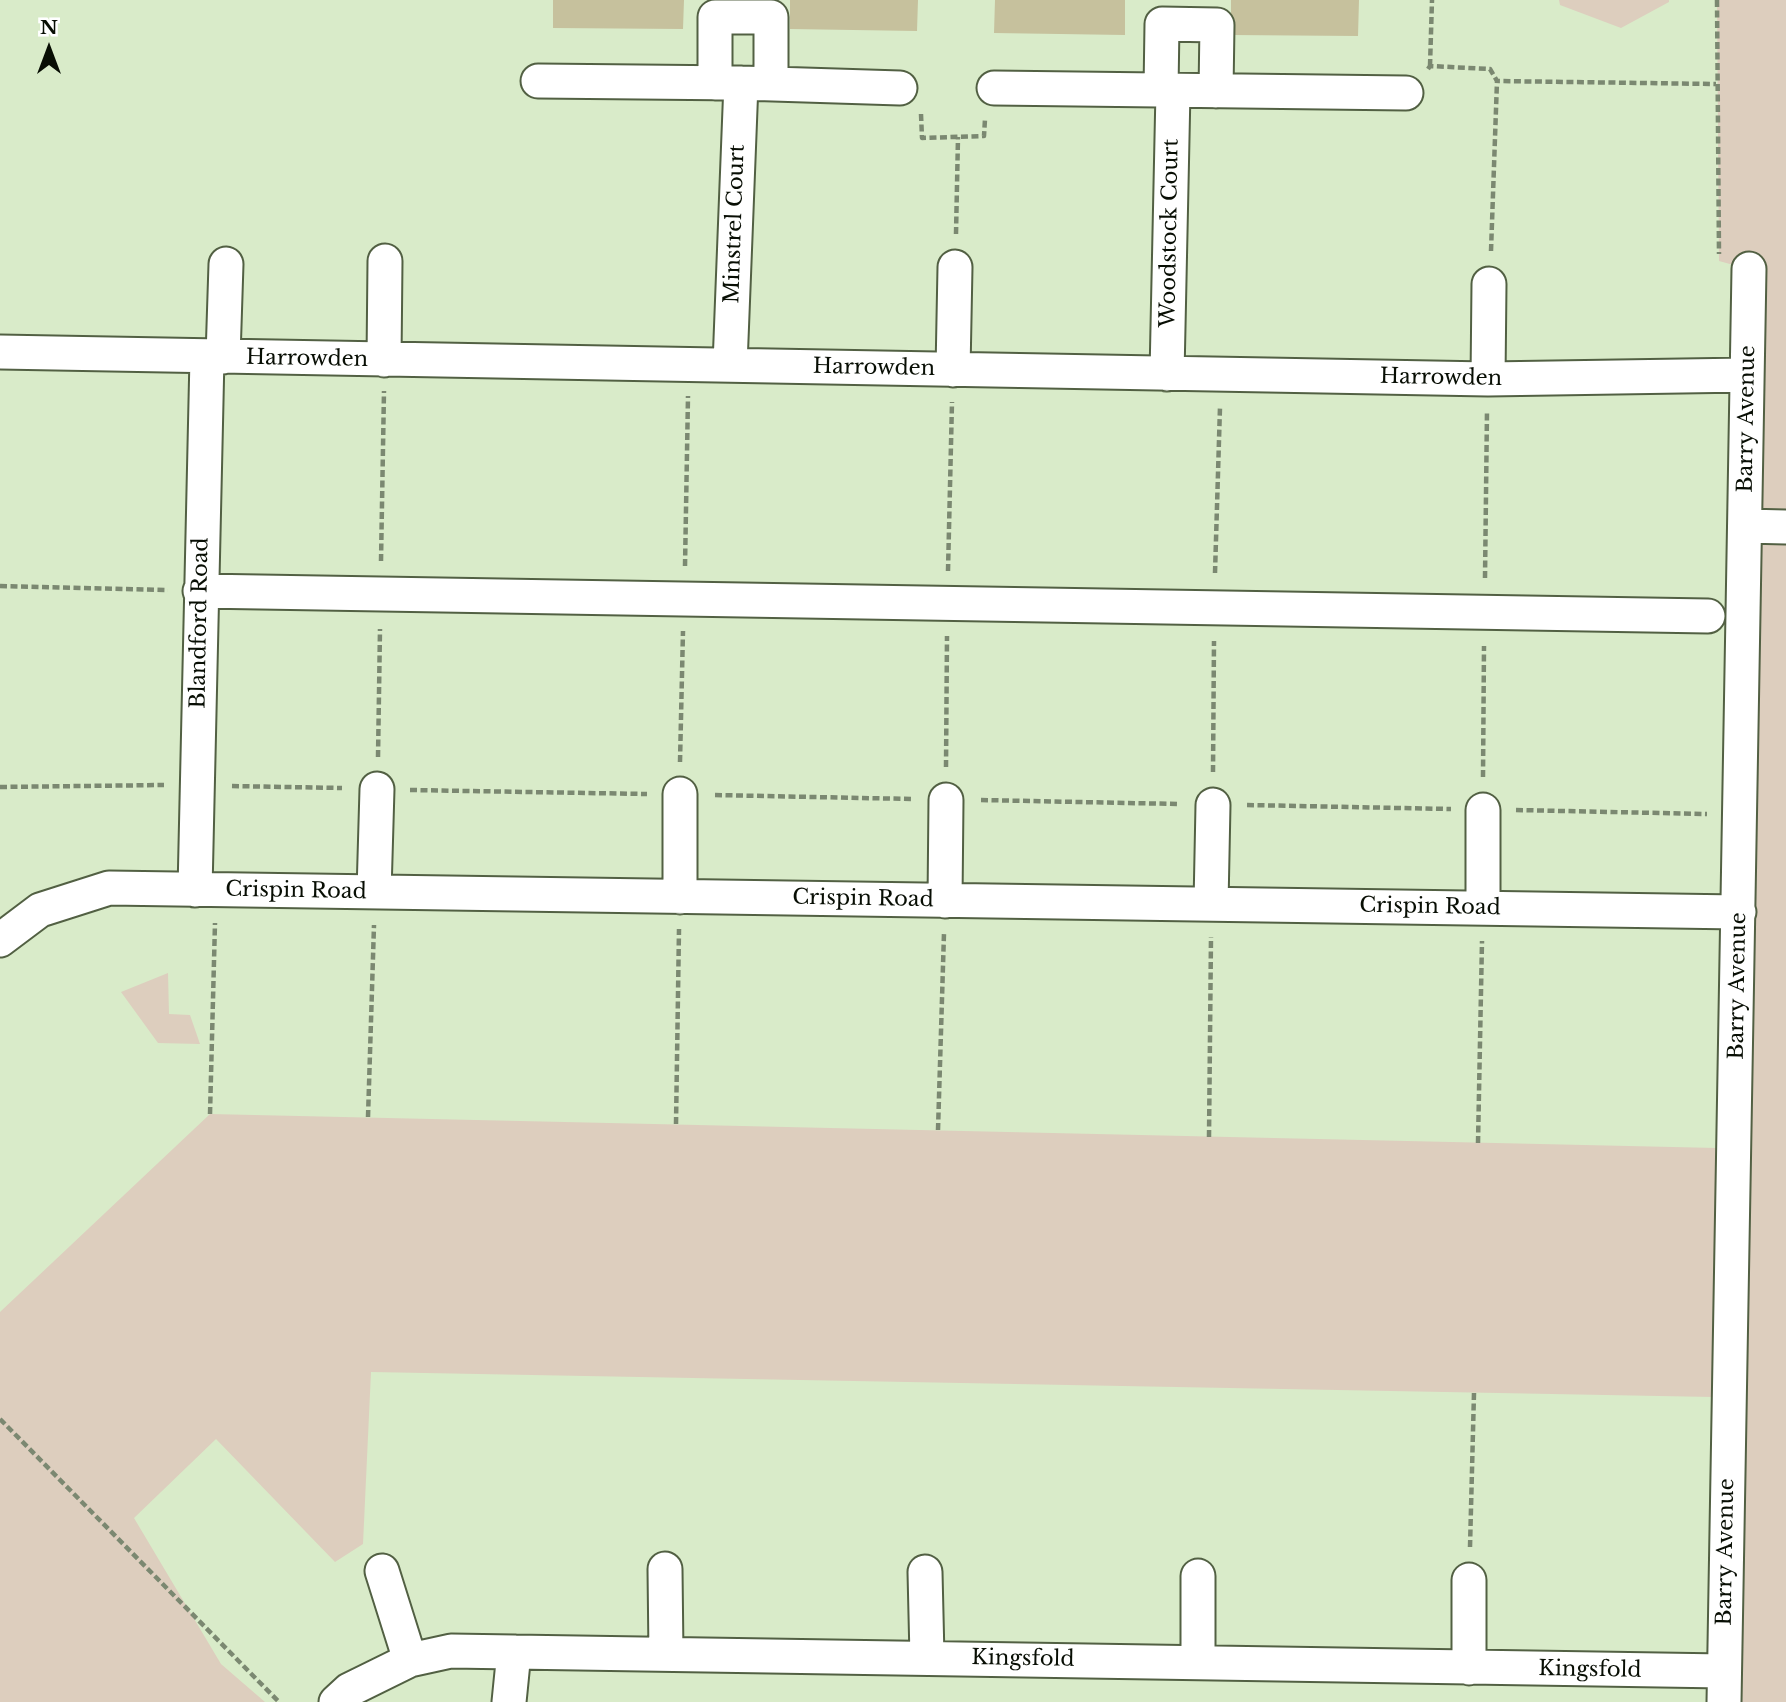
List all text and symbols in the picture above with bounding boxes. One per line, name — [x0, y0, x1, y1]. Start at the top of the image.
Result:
north arrow — [14, 14, 84, 84]
text: N — [40, 16, 58, 39]
street label: Woodstock Court — [1156, 138, 1184, 328]
street label: Minstrel Court — [720, 144, 750, 304]
street label: Harrowden — [246, 345, 368, 373]
street label: Barry Avenue — [1733, 345, 1761, 493]
street label: Harrowden — [813, 354, 935, 382]
street label: Harrowden — [1380, 364, 1502, 392]
street label: Blandford Road — [186, 537, 214, 709]
street label: Crispin Road — [225, 877, 367, 905]
street label: Crispin Road — [792, 885, 934, 913]
street label: Crispin Road — [1359, 893, 1501, 921]
street label: Barry Avenue — [1724, 912, 1752, 1060]
street label: Barry Avenue — [1712, 1478, 1740, 1626]
street label: Kingsfold — [971, 1646, 1075, 1672]
street label: Kingsfold — [1538, 1657, 1642, 1683]

